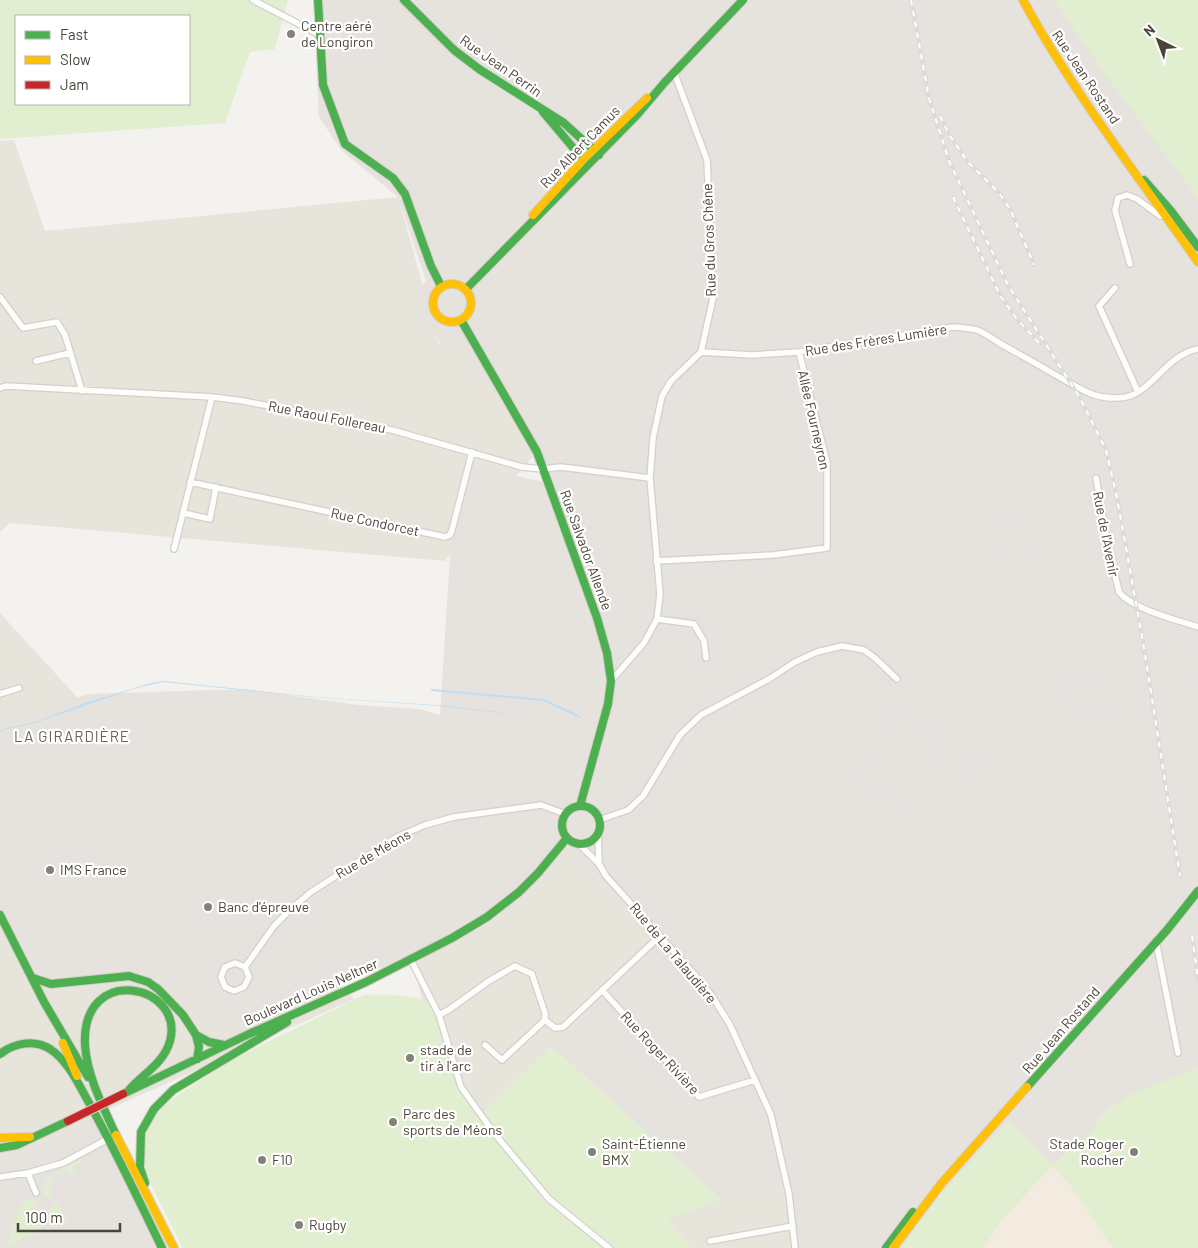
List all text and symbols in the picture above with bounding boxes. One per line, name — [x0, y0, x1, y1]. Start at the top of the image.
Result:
legend — [15, 15, 190, 105]
north arrow — [1133, 15, 1183, 65]
place label: Centre aéré de Longiron — [301, 17, 373, 50]
text: N — [1140, 21, 1158, 39]
text: Fast — [60, 25, 88, 43]
street label: Rue Jean Rostand — [1049, 27, 1124, 127]
marker: Centre aéré de Longiron — [285, 28, 297, 40]
street label: Rue Jean Perrin — [457, 31, 546, 100]
text: Slow — [60, 50, 91, 68]
text: Jam — [60, 75, 89, 93]
street label: Rue Albert Camus — [536, 102, 623, 191]
street label: Rue du Gros Chêne — [698, 183, 719, 297]
street label: Rue des Frères Lumière — [804, 320, 948, 359]
street label: Allée Fourneyron — [795, 368, 834, 471]
street label: Rue Raoul Follereau — [267, 397, 387, 436]
street label: Rue Salvador Allende — [557, 487, 616, 612]
street label: Rue de l'Avenir — [1090, 490, 1123, 578]
street label: Rue Condorcet — [329, 504, 421, 539]
district label: LA GIRARDIÈRE — [14, 727, 130, 745]
street label: Rue de Méons — [332, 825, 413, 882]
place label: IMS France — [60, 861, 127, 878]
marker: IMS France — [44, 864, 56, 876]
place label: Banc d'épreuve — [218, 898, 309, 915]
street label: Rue de La Talaudière — [626, 899, 720, 1006]
marker: Banc d'épreuve — [202, 901, 214, 913]
street label: Boulevard Louis Neltner — [241, 954, 380, 1029]
street label: Rue Jean Rostand — [1018, 983, 1103, 1077]
street label: Rue Roger Rivière — [617, 1007, 703, 1098]
place label: stade de tir à l'arc — [420, 1041, 472, 1074]
marker: stade de tir à l'arc — [404, 1052, 416, 1064]
place label: Parc des sports de Méons — [403, 1105, 502, 1138]
marker: Parc des sports de Méons — [387, 1116, 399, 1128]
place label: Saint-Étienne BMX — [602, 1135, 686, 1168]
place label: Stade Roger Rocher — [1049, 1135, 1124, 1168]
marker: Saint-Étienne BMX — [586, 1146, 598, 1158]
marker: Stade Roger Rocher — [1128, 1146, 1140, 1158]
place label: F10 — [272, 1151, 293, 1168]
marker: F10 — [256, 1154, 268, 1166]
scale bar — [18, 1200, 120, 1232]
text: 100 m — [25, 1208, 63, 1226]
place label: Rugby — [309, 1216, 347, 1233]
marker: Rugby — [293, 1219, 305, 1231]

